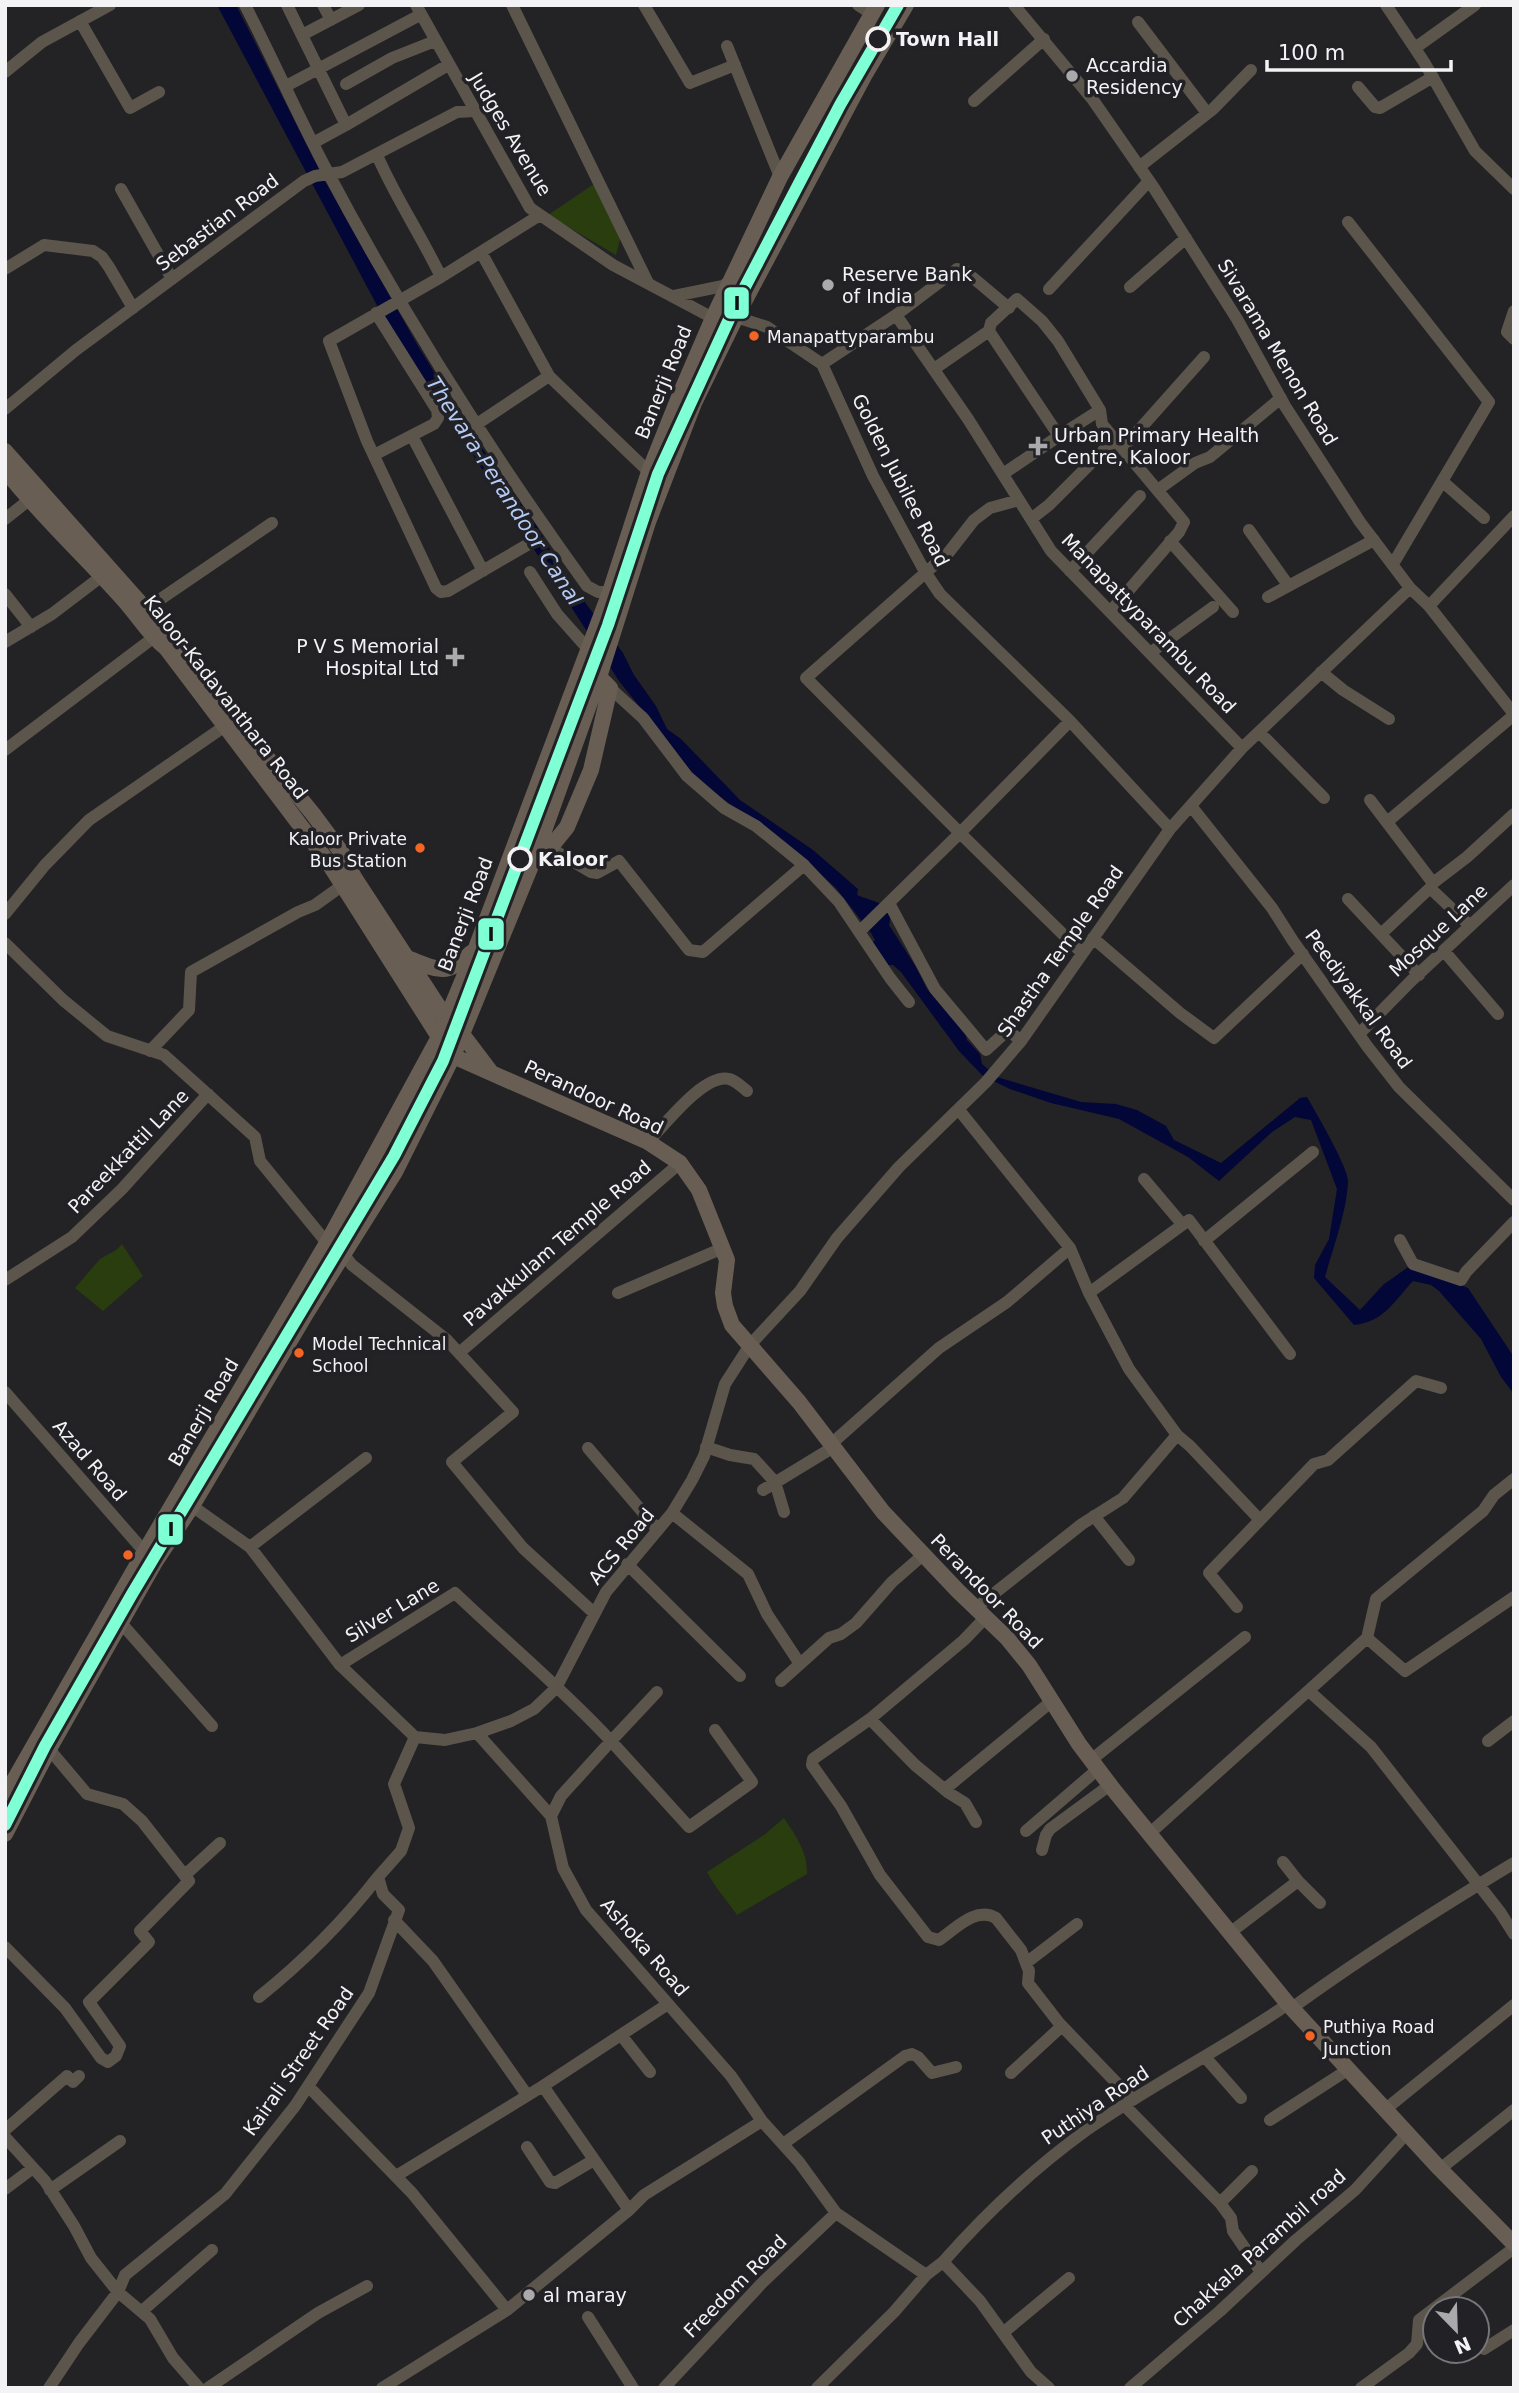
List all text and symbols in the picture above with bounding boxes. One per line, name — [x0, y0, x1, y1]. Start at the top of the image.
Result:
marker: Town Hall — [866, 27, 890, 51]
place label: Town Hall — [896, 28, 999, 50]
scale bar — [1267, 28, 1451, 72]
text: 100 m — [1278, 41, 1345, 65]
place label: Accardia Residency — [1086, 54, 1183, 98]
street label: Judges Avenue — [465, 67, 556, 200]
marker: Accardia Residency — [1064, 68, 1080, 84]
street label: Sebastian Road — [151, 169, 283, 275]
street label: Sivarama Menon Road — [1214, 255, 1342, 449]
place label: Reserve Bank of India — [842, 263, 972, 307]
marker: Reserve Bank of India — [820, 277, 836, 293]
line badge: I — [723, 286, 750, 320]
text: I — [733, 292, 741, 314]
street label: Banerji Road — [630, 322, 696, 442]
place label: Manapattyparambu — [767, 327, 935, 347]
marker: Manapattyparambu — [747, 329, 761, 343]
water label: Thevara-Perandoor Canal — [421, 372, 587, 610]
street label: Golden Jubilee Road — [848, 390, 954, 570]
place label: Urban Primary Health Centre, Kaloor — [1054, 424, 1259, 468]
marker: Urban Primary Health Centre, Kaloor — [1028, 436, 1048, 456]
street label: Manapattyparambu Road — [1057, 529, 1241, 717]
street label: Kaloor-Kadavanthara Road — [140, 591, 312, 803]
place label: P V S Memorial Hospital Ltd — [296, 635, 439, 679]
marker: P V S Memorial Hospital Ltd — [445, 647, 465, 667]
place label: Kaloor Private Bus Station — [289, 829, 407, 871]
marker: Kaloor Private Bus Station — [413, 841, 427, 855]
marker: Kaloor — [508, 847, 532, 871]
place label: Kaloor — [538, 848, 608, 870]
street label: Banerji Road — [433, 854, 497, 974]
street label: Shastha Temple Road — [992, 861, 1128, 1041]
street label: Mosque Lane — [1385, 879, 1491, 981]
line badge: I — [477, 917, 505, 951]
text: I — [487, 923, 495, 945]
street label: Peediyakkal Road — [1301, 925, 1417, 1073]
street label: Perandoor Road — [521, 1055, 667, 1139]
street label: Pareekkattil Lane — [63, 1084, 193, 1218]
street label: Pavakkulam Temple Road — [459, 1156, 655, 1330]
place label: Model Technical School — [312, 1334, 447, 1376]
marker: Model Technical School — [292, 1346, 306, 1360]
street label: Banerji Road — [163, 1354, 243, 1470]
street label: Azad Road — [49, 1415, 131, 1505]
street label: ACS Road — [584, 1503, 658, 1589]
line badge: I — [157, 1513, 184, 1546]
text: I — [167, 1518, 175, 1540]
street label: Perandoor Road — [927, 1529, 1047, 1653]
unlabelled marker — [121, 1548, 135, 1562]
street label: Silver Lane — [341, 1573, 443, 1647]
street label: Ashoka Road — [596, 1894, 694, 2000]
street label: Kairali Street Road — [238, 1982, 358, 2140]
place label: Puthiya Road Junction — [1322, 2017, 1434, 2059]
marker: Puthiya Road Junction — [1303, 2029, 1317, 2043]
street label: Puthiya Road — [1037, 2061, 1153, 2149]
street label: Chakkala Parambil road — [1168, 2165, 1350, 2331]
street label: Freedom Road — [679, 2230, 791, 2342]
place label: al maray — [543, 2284, 627, 2306]
marker: al maray — [521, 2287, 537, 2303]
north arrow — [1421, 2295, 1491, 2365]
text: N — [1451, 2332, 1474, 2359]

